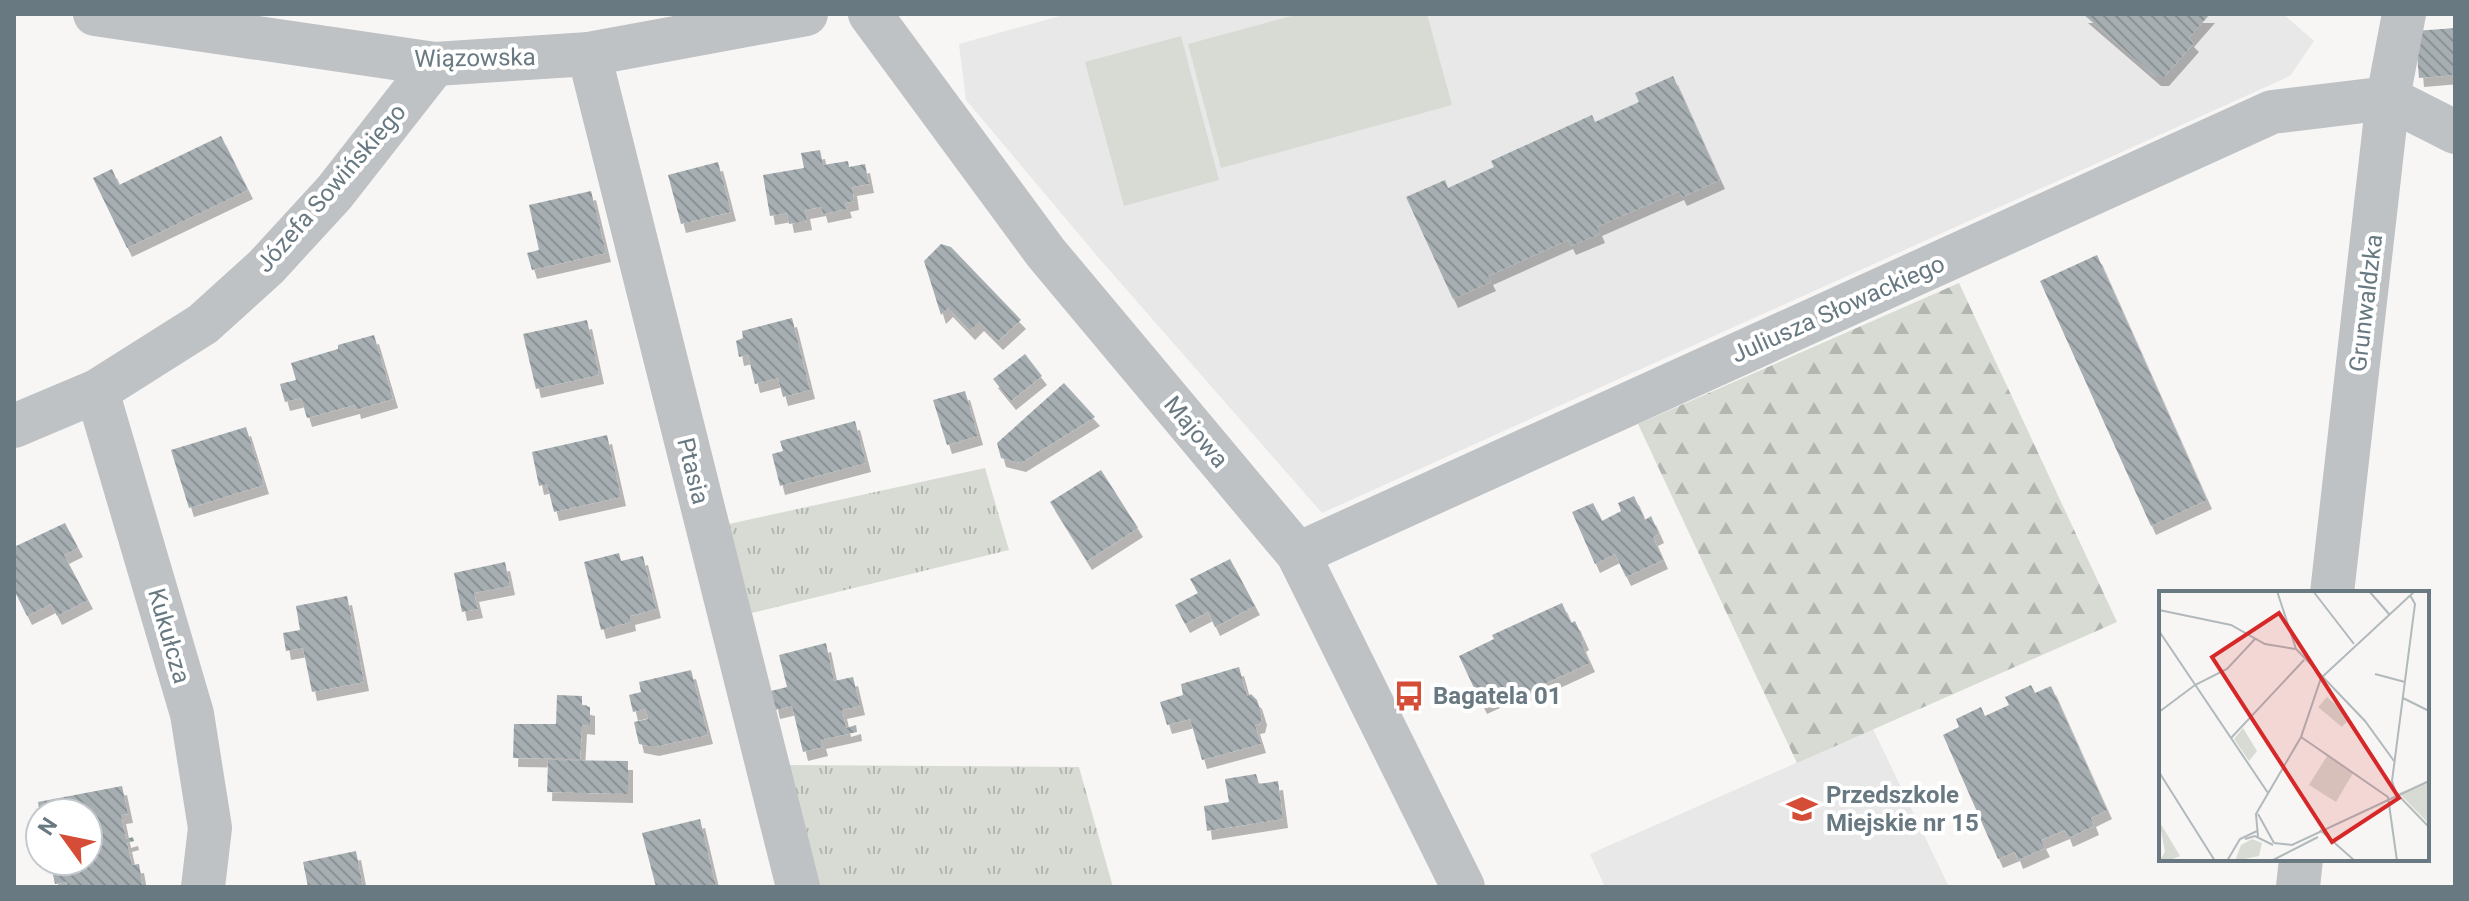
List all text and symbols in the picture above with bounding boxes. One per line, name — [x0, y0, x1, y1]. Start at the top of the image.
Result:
street label: Wiązowska — [414, 43, 536, 73]
street label: Józefa Sowińskiego — [250, 98, 412, 278]
street label: Grunwaldzka — [2344, 233, 2388, 373]
street label: Juliusza Słowackiego — [1727, 249, 1949, 369]
street label: Majowa — [1158, 391, 1234, 473]
street label: Ptasia — [671, 435, 715, 507]
street label: Kukułcza — [142, 585, 196, 687]
inset map — [2159, 591, 2429, 861]
bus stop icon: Bagatela 01 — [1392, 679, 1426, 713]
place label: Bagatela 01 — [1433, 682, 1562, 710]
place label: Przedszkole Miejskie nr 15 — [1826, 781, 1979, 837]
school or university icon: Przedszkole Miejskie nr 15 — [1785, 792, 1819, 826]
north arrow — [24, 797, 104, 877]
text: N — [33, 813, 62, 840]

